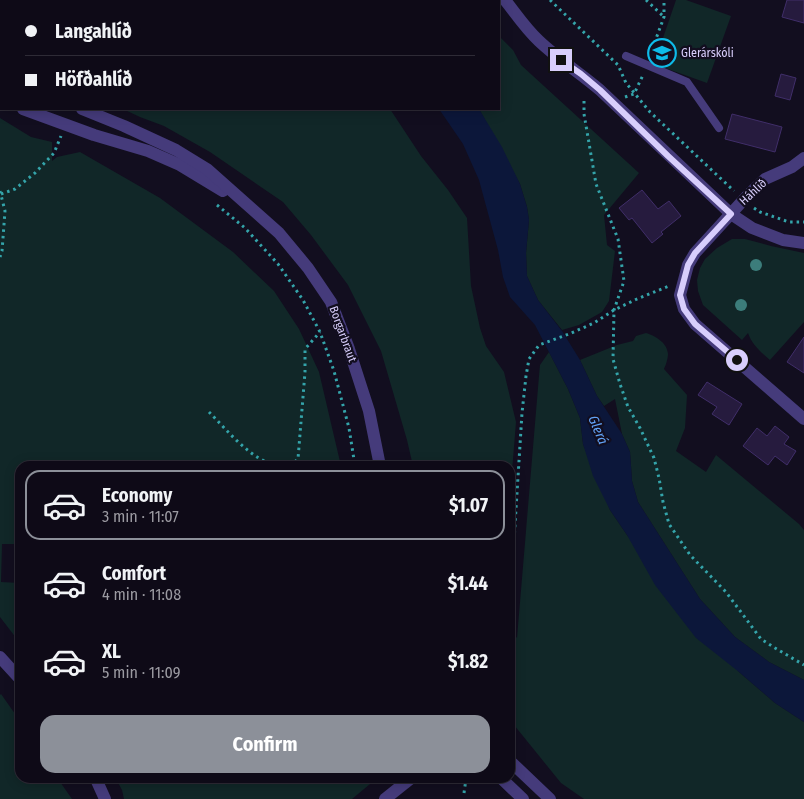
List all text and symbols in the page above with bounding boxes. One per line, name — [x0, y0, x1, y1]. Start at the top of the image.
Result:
text: Langahlíð — [55, 20, 132, 43]
school or university icon: Glerárskóli — [647, 38, 677, 68]
place label: Glerárskóli — [681, 46, 734, 60]
route end — [550, 49, 572, 71]
text: Höfðahlíð — [55, 68, 132, 91]
street label: Háhlíð — [737, 176, 769, 208]
street label: Borgarbraut — [326, 304, 360, 364]
route start — [726, 349, 748, 371]
water label: Glerá — [584, 413, 612, 447]
icon: car — [42, 483, 87, 528]
text: Economy — [102, 484, 172, 507]
text: $1.07 — [449, 494, 488, 517]
text: 3 min · 11:07 — [102, 507, 179, 526]
icon: car — [42, 561, 87, 606]
text: Comfort — [102, 562, 166, 585]
text: $1.44 — [448, 572, 488, 595]
text: 4 min · 11:08 — [102, 585, 181, 604]
icon: car — [42, 639, 87, 684]
text: XL — [102, 640, 121, 663]
text: $1.82 — [448, 650, 488, 673]
text: 5 min · 11:09 — [102, 663, 180, 682]
button: Confirm — [40, 715, 490, 773]

